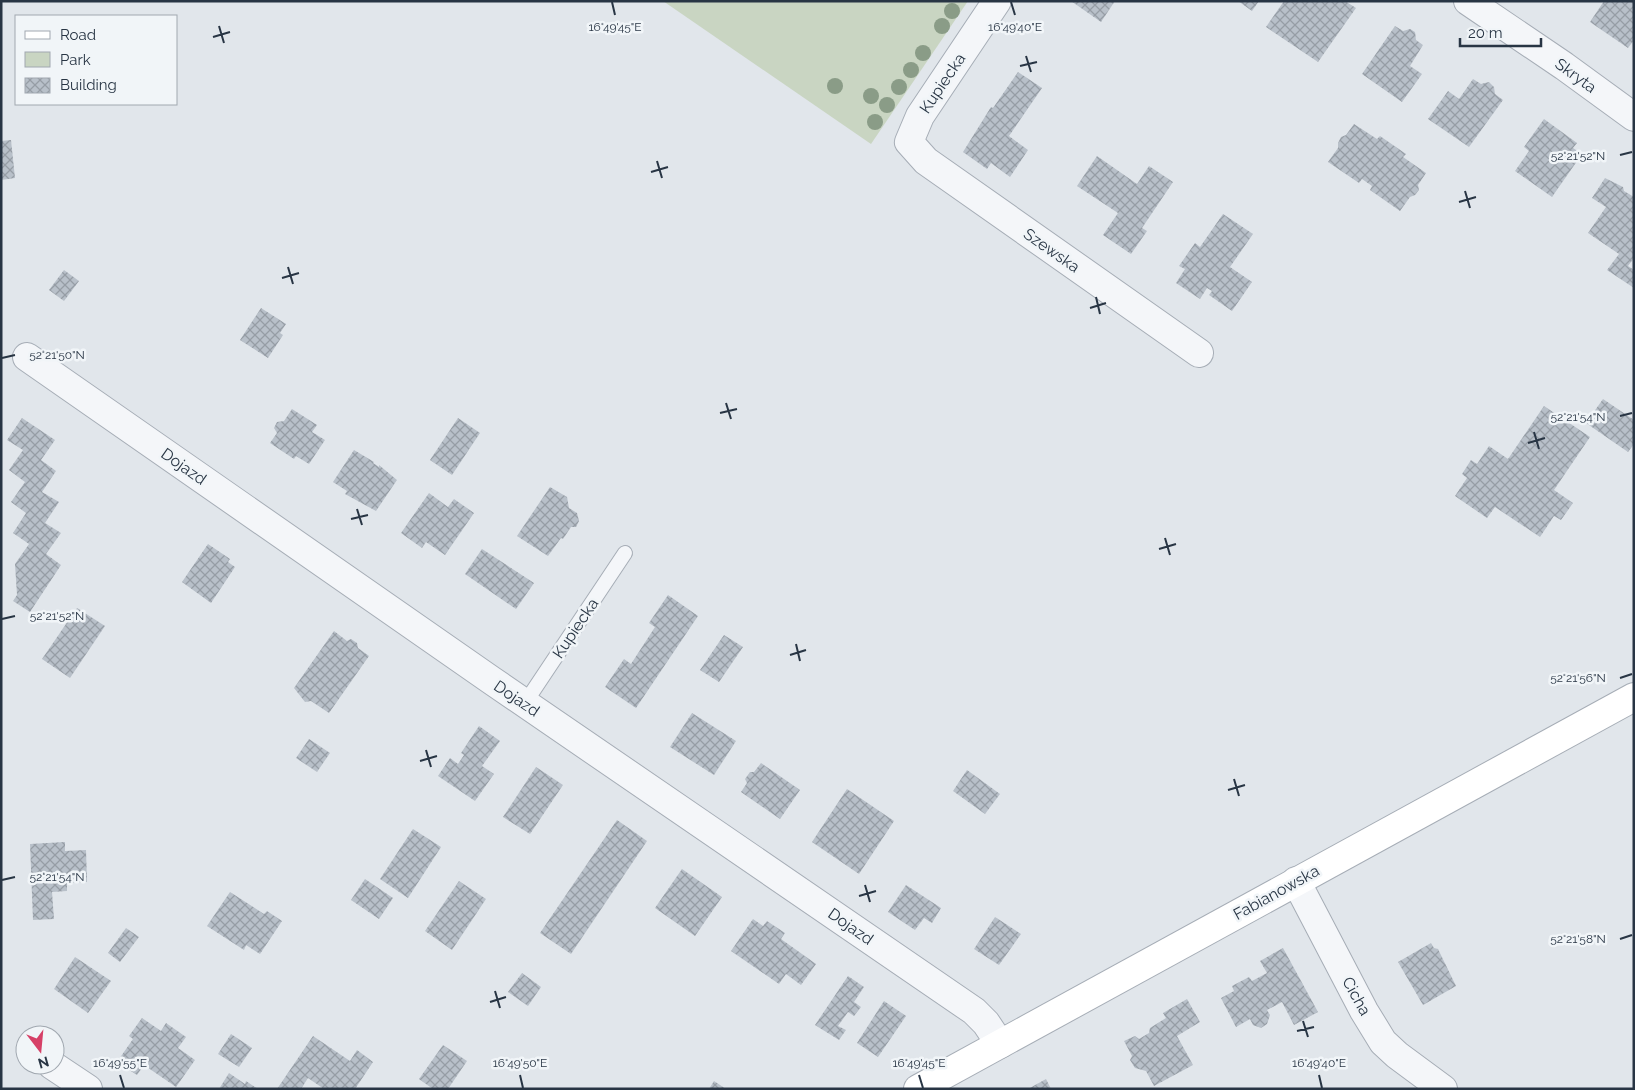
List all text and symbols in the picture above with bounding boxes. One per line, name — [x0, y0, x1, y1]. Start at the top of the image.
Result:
legend — [15, 15, 178, 105]
scale bar — [1460, 15, 1541, 47]
text: 16°49'45"E — [588, 20, 642, 34]
text: 16°49'40"E — [988, 20, 1042, 34]
text: 20 m — [1468, 24, 1503, 42]
text: Road — [60, 26, 96, 44]
street label: Kupiecka — [915, 50, 969, 117]
text: Park — [60, 51, 91, 69]
street label: Skryta — [1551, 54, 1600, 97]
text: Building — [60, 76, 117, 94]
text: 52°21'52"N — [1551, 149, 1605, 163]
street label: Szewska — [1020, 224, 1083, 277]
text: 52°21'50"N — [29, 348, 85, 362]
text: 52°21'54"N — [1551, 410, 1605, 424]
street label: Dojazd — [157, 444, 210, 489]
street label: Kupiecka — [548, 595, 602, 662]
text: 52°21'52"N — [30, 609, 84, 623]
text: 52°21'56"N — [1550, 671, 1606, 685]
street label: Dojazd — [490, 676, 543, 721]
street label: Fabianowska — [1230, 861, 1323, 924]
text: 52°21'54"N — [30, 870, 84, 884]
street label: Dojazd — [824, 904, 877, 949]
text: 52°21'58"N — [1550, 932, 1606, 946]
street label: Cicha — [1338, 974, 1375, 1019]
north arrow — [15, 1025, 65, 1075]
text: N — [36, 1053, 51, 1072]
text: 16°49'55"E — [93, 1056, 147, 1070]
text: 16°49'50"E — [493, 1056, 547, 1070]
text: 16°49'45"E — [892, 1056, 946, 1070]
text: 16°49'40"E — [1292, 1056, 1346, 1070]

